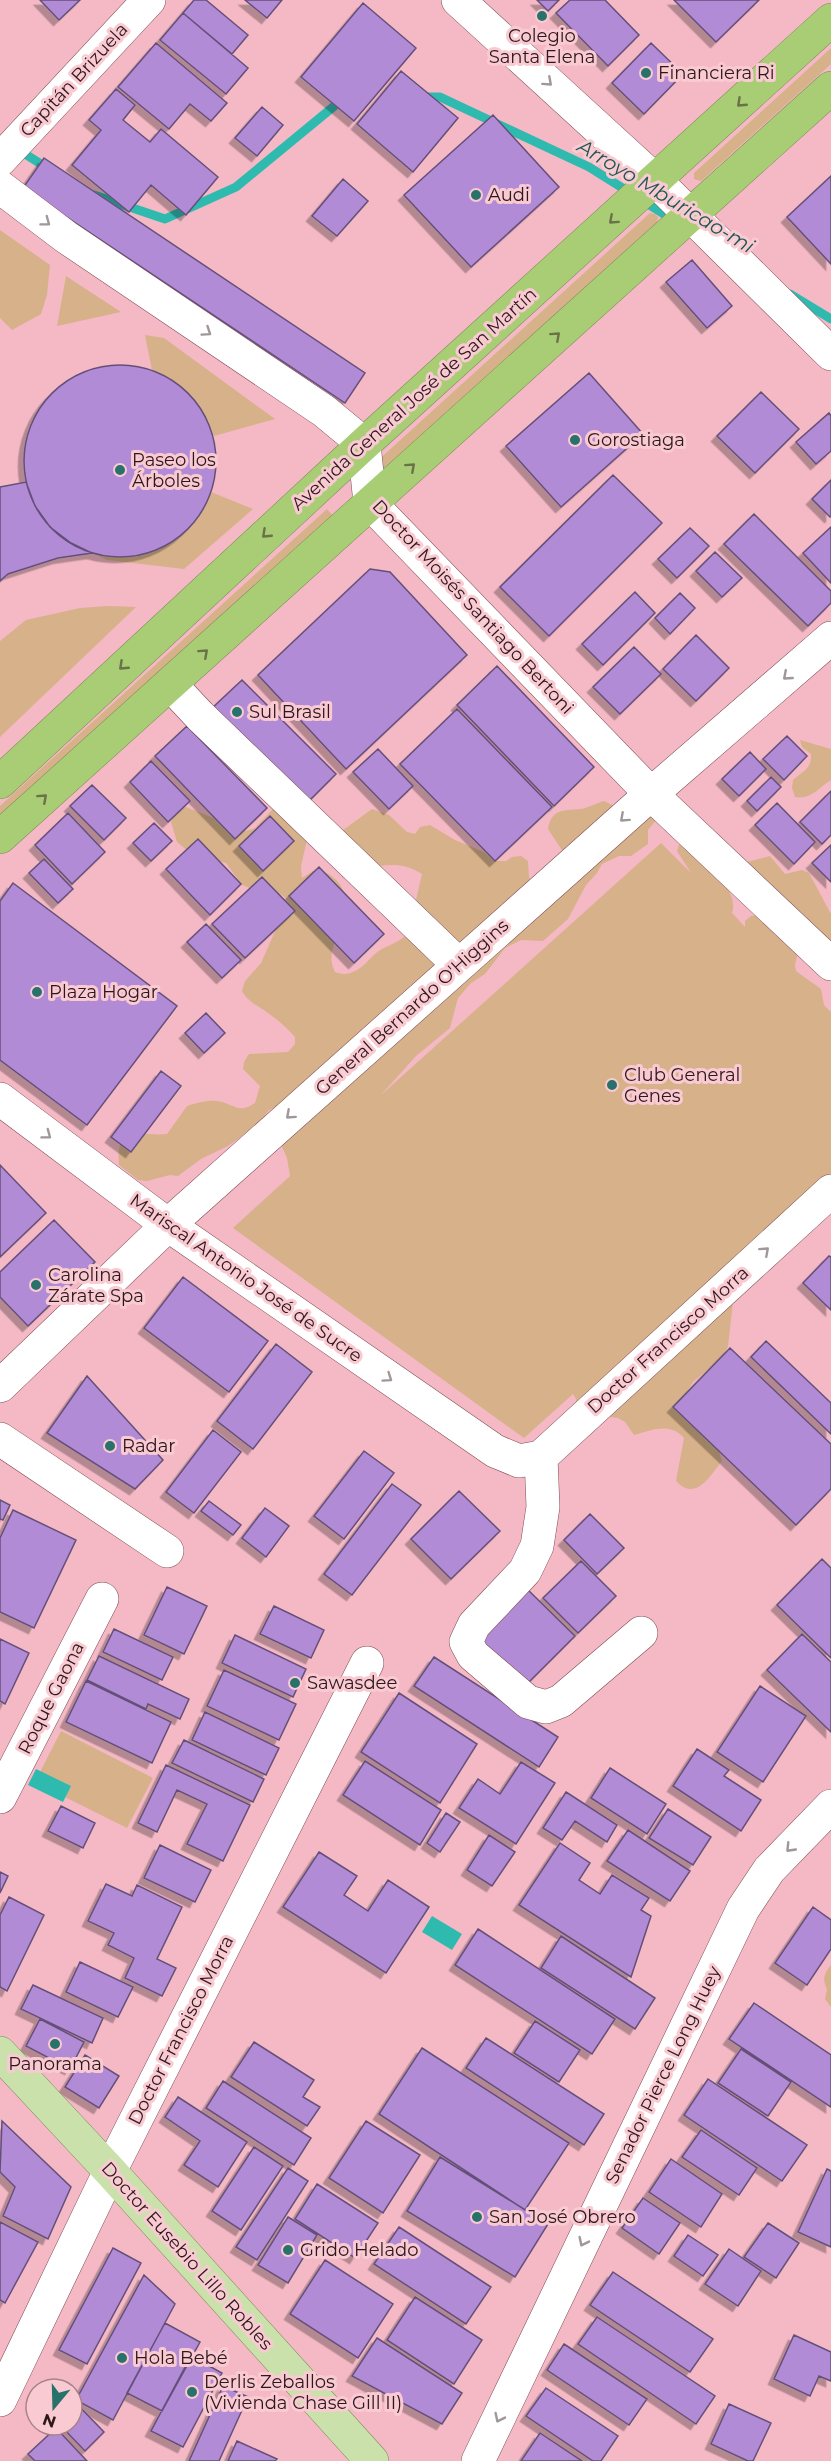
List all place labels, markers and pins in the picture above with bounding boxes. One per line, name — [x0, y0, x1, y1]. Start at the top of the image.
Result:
marker: Colegio Santa Elena — [535, 9, 549, 23]
place label: Colegio Santa Elena — [489, 25, 595, 68]
place label: Financiera Ri — [658, 62, 775, 84]
marker: Financiera Ri — [639, 66, 653, 80]
place label: Audi — [488, 184, 530, 206]
marker: Audi — [469, 188, 483, 202]
place label: Gorostiaga — [587, 429, 685, 451]
marker: Gorostiaga — [568, 433, 582, 447]
place label: Paseo los Árboles — [132, 449, 216, 492]
marker: Paseo los Árboles — [113, 463, 127, 477]
place label: Sul Brasil — [249, 701, 331, 723]
marker: Sul Brasil — [230, 705, 244, 719]
place label: Plaza Hogar — [49, 981, 158, 1003]
marker: Plaza Hogar — [30, 985, 44, 999]
place label: Club General Genes — [624, 1064, 740, 1107]
marker: Club General Genes — [605, 1078, 619, 1092]
place label: Carolina Zárate Spa — [48, 1264, 144, 1307]
marker: Carolina Zárate Spa — [29, 1278, 43, 1292]
place label: Radar — [122, 1435, 176, 1457]
marker: Radar — [103, 1439, 117, 1453]
place label: Sawasdee — [307, 1672, 397, 1694]
marker: Sawasdee — [288, 1676, 302, 1690]
marker: Panorama — [48, 2037, 62, 2051]
place label: Panorama — [8, 2053, 102, 2075]
place label: San José Obrero — [489, 2206, 636, 2228]
marker: San José Obrero — [470, 2210, 484, 2224]
place label: Grido Helado — [300, 2239, 419, 2261]
marker: Grido Helado — [281, 2243, 295, 2257]
place label: Hola Bebé — [134, 2347, 228, 2369]
marker: Hola Bebé — [115, 2351, 129, 2365]
place label: Derlis Zeballos (Vivienda Chase Gill II) — [204, 2371, 402, 2414]
marker: Derlis Zeballos (Vivienda Chase Gill II) — [185, 2385, 199, 2399]

